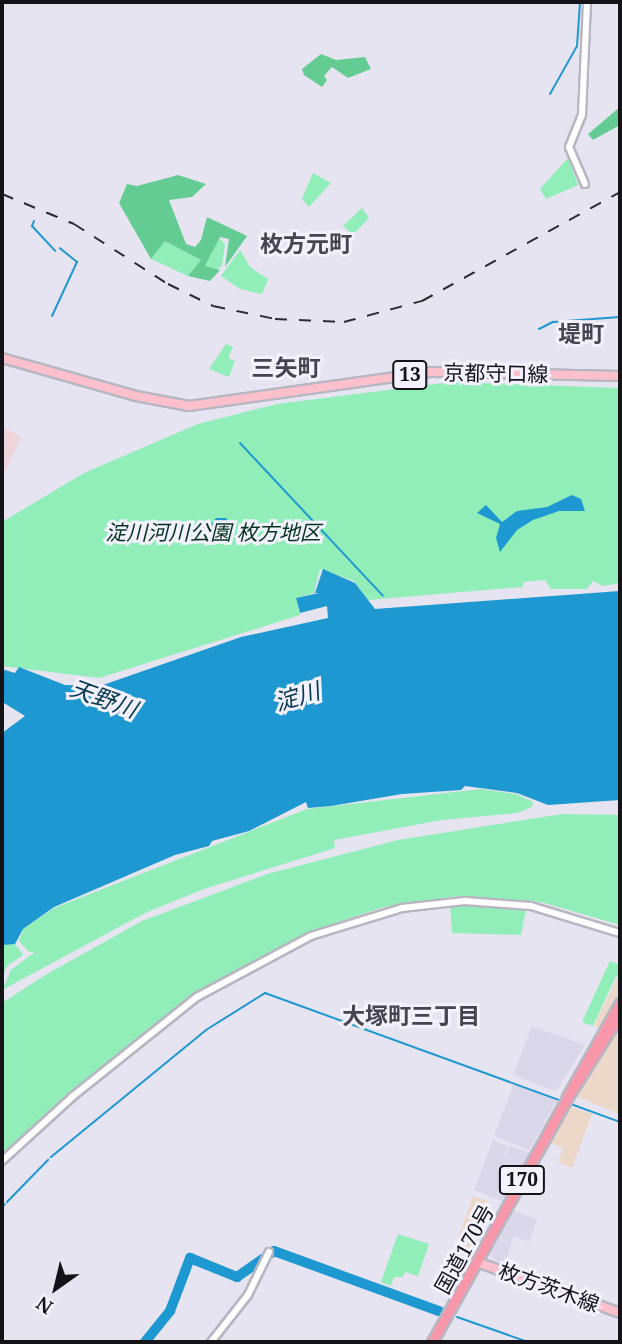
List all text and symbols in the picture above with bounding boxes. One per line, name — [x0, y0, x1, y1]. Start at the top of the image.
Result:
district label: 枚方元町 — [260, 229, 352, 257]
district label: 堤町 — [558, 319, 604, 347]
district label: 三矢町 — [252, 353, 320, 381]
street label: 京都守口線 — [443, 359, 549, 387]
road number: 13 — [391, 360, 429, 390]
park label: 淀川河川公園 枚方地区 — [105, 519, 321, 545]
water label: 天野川 — [67, 673, 141, 723]
water label: 淀川 — [271, 676, 323, 716]
district label: 大塚町三丁目 — [342, 1001, 480, 1029]
road number: 170 — [498, 1164, 546, 1196]
street label: 国道170号 — [429, 1200, 499, 1298]
north arrow — [21, 1253, 91, 1323]
street label: 枚方茨木線 — [495, 1257, 603, 1317]
text: N — [31, 1290, 58, 1320]

